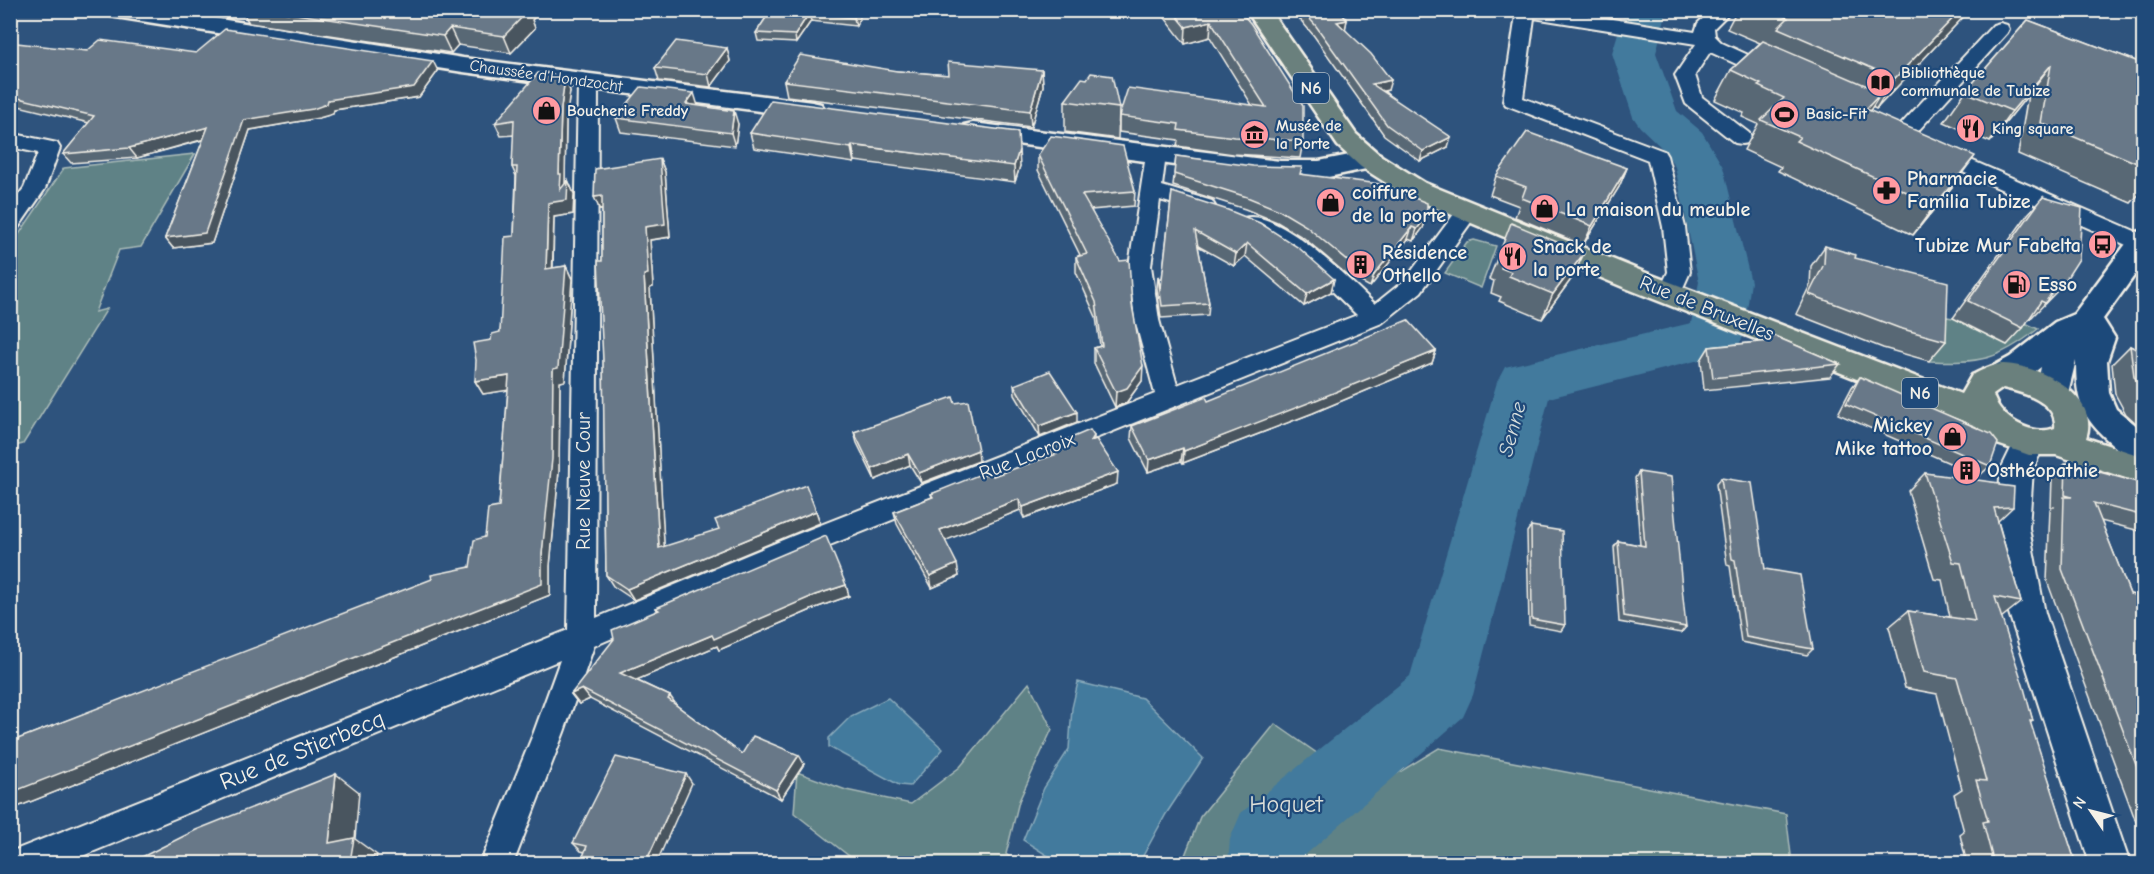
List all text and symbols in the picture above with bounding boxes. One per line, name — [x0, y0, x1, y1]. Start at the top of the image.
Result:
street label: Chaussée d'Hondzocht — [468, 56, 624, 96]
place label: Bibliothèque communale de Tubize — [1901, 64, 2050, 100]
library icon: Bibliothèque communale de Tubize — [1864, 66, 1896, 98]
road number: N6 — [1293, 73, 1329, 103]
shop icon: Boucherie Freddy — [530, 95, 562, 127]
sports icon: Basic-Fit — [1769, 98, 1801, 130]
place label: Boucherie Freddy — [567, 102, 689, 120]
place label: Basic-Fit — [1806, 105, 1868, 123]
restaurant icon: King square — [1955, 113, 1987, 145]
place label: Musée de la Porte — [1276, 117, 1342, 153]
museum icon: Musée de la Porte — [1239, 119, 1271, 151]
place label: King square — [1992, 120, 2073, 138]
place label: Pharmacie Familia Tubize — [1907, 167, 2031, 213]
pharmacy icon: Pharmacie Familia Tubize — [1870, 174, 1902, 206]
place label: coiffure de la porte — [1352, 181, 1446, 227]
shop icon: coiffure de la porte — [1315, 187, 1347, 219]
shop icon: La maison du meuble — [1529, 193, 1561, 225]
place label: La maison du meuble — [1566, 198, 1751, 221]
bus stop icon: Tubize Mur Fabelta — [2086, 229, 2118, 261]
place label: Tubize Mur Fabelta — [1915, 234, 2081, 257]
place label: Snack de la porte — [1533, 235, 1612, 281]
place label: Résidence Othello — [1382, 241, 1467, 287]
restaurant icon: Snack de la porte — [1496, 241, 1528, 273]
building icon: Résidence Othello — [1345, 248, 1377, 280]
fuel station icon: Esso — [2001, 268, 2033, 300]
street label: Rue de Bruxelles — [1636, 271, 1778, 345]
place label: Esso — [2038, 273, 2077, 296]
road number: N6 — [1902, 378, 1938, 408]
water label: Senne — [1493, 398, 1531, 459]
street label: Rue Neuve Cour — [572, 412, 595, 550]
place label: Mickey Mike tattoo — [1835, 414, 1933, 460]
shop icon: Mickey Mike tattoo — [1937, 421, 1969, 453]
street label: Rue Lacroix — [976, 427, 1079, 485]
building icon: Osthéopathie — [1950, 454, 1982, 486]
place label: Osthéopathie — [1987, 459, 2098, 482]
street label: Rue de Stierbecq — [215, 704, 389, 796]
north arrow — [2061, 781, 2121, 841]
park label: Hoquet — [1249, 790, 1324, 818]
text: N — [2069, 794, 2090, 812]

